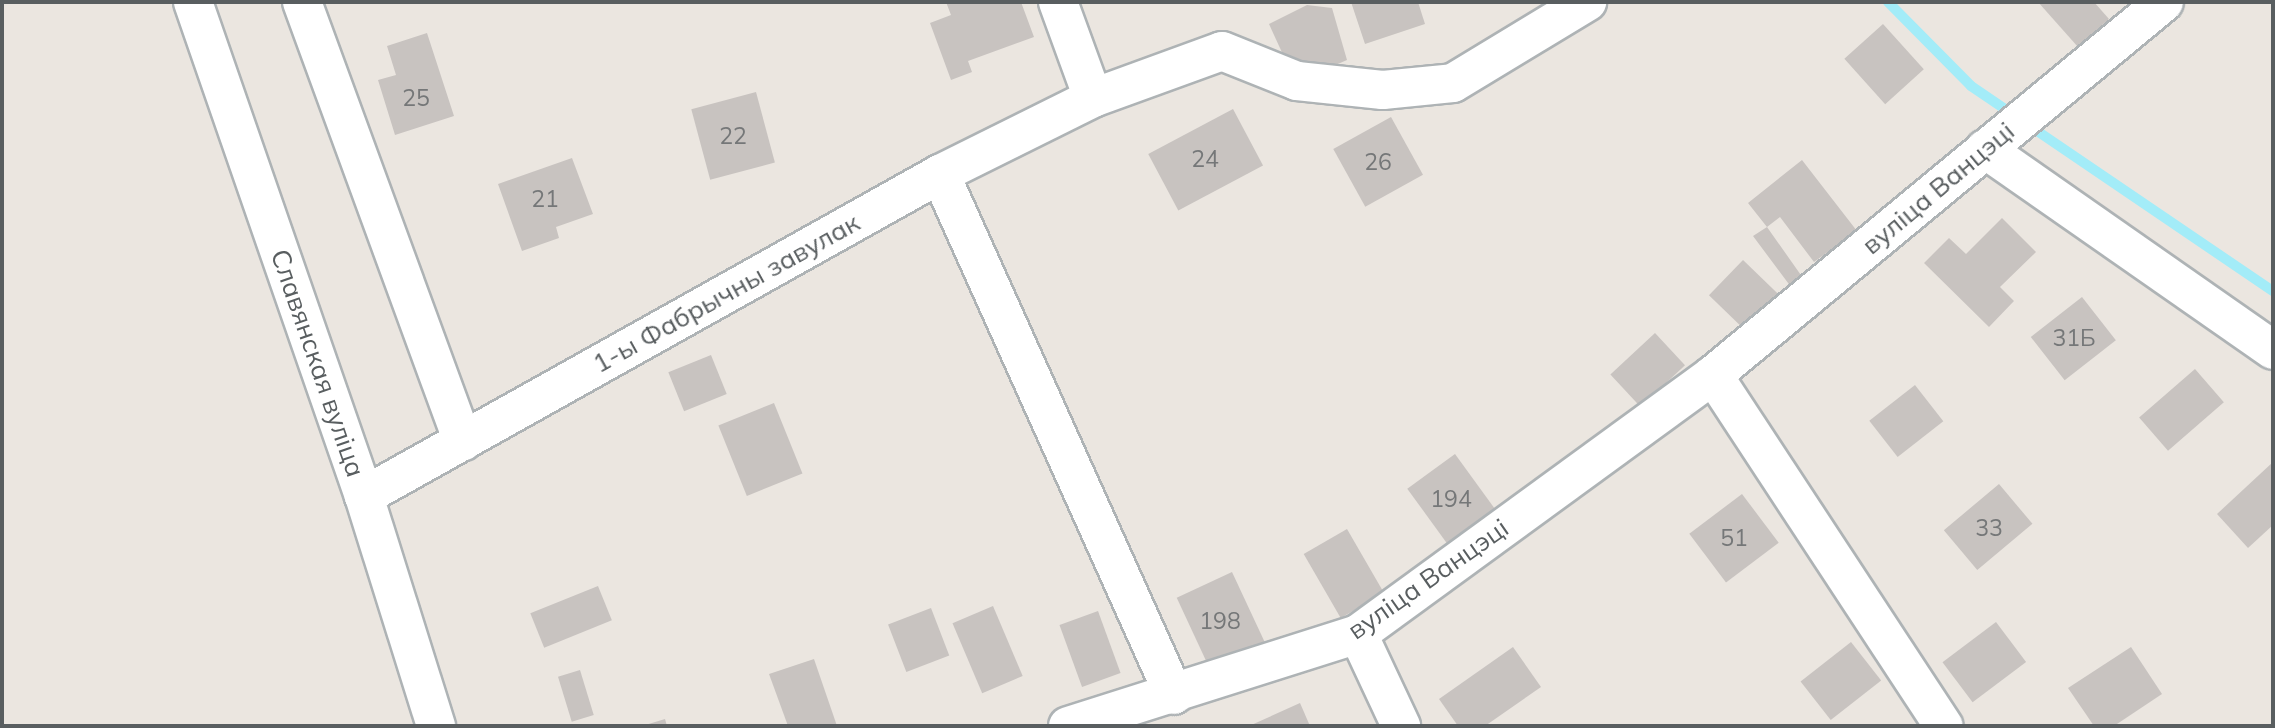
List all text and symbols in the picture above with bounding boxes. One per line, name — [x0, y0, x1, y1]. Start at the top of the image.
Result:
house number: 25 — [402, 84, 430, 112]
street label: вуліца Ванцэці — [1856, 115, 2020, 261]
house number: 22 — [719, 122, 747, 150]
house number: 24 — [1191, 145, 1219, 173]
house number: 26 — [1364, 148, 1392, 176]
house number: 21 — [531, 185, 559, 213]
street label: 1-ы Фабрычны завулак — [587, 207, 865, 379]
street label: Славянская вуліца — [264, 245, 372, 481]
house number: 31Б — [2052, 324, 2096, 352]
house number: 194 — [1430, 485, 1472, 513]
street label: вуліца Ванцэці — [1342, 512, 1514, 646]
house number: 33 — [1975, 514, 2003, 542]
house number: 51 — [1720, 524, 1748, 552]
house number: 198 — [1199, 607, 1241, 635]

